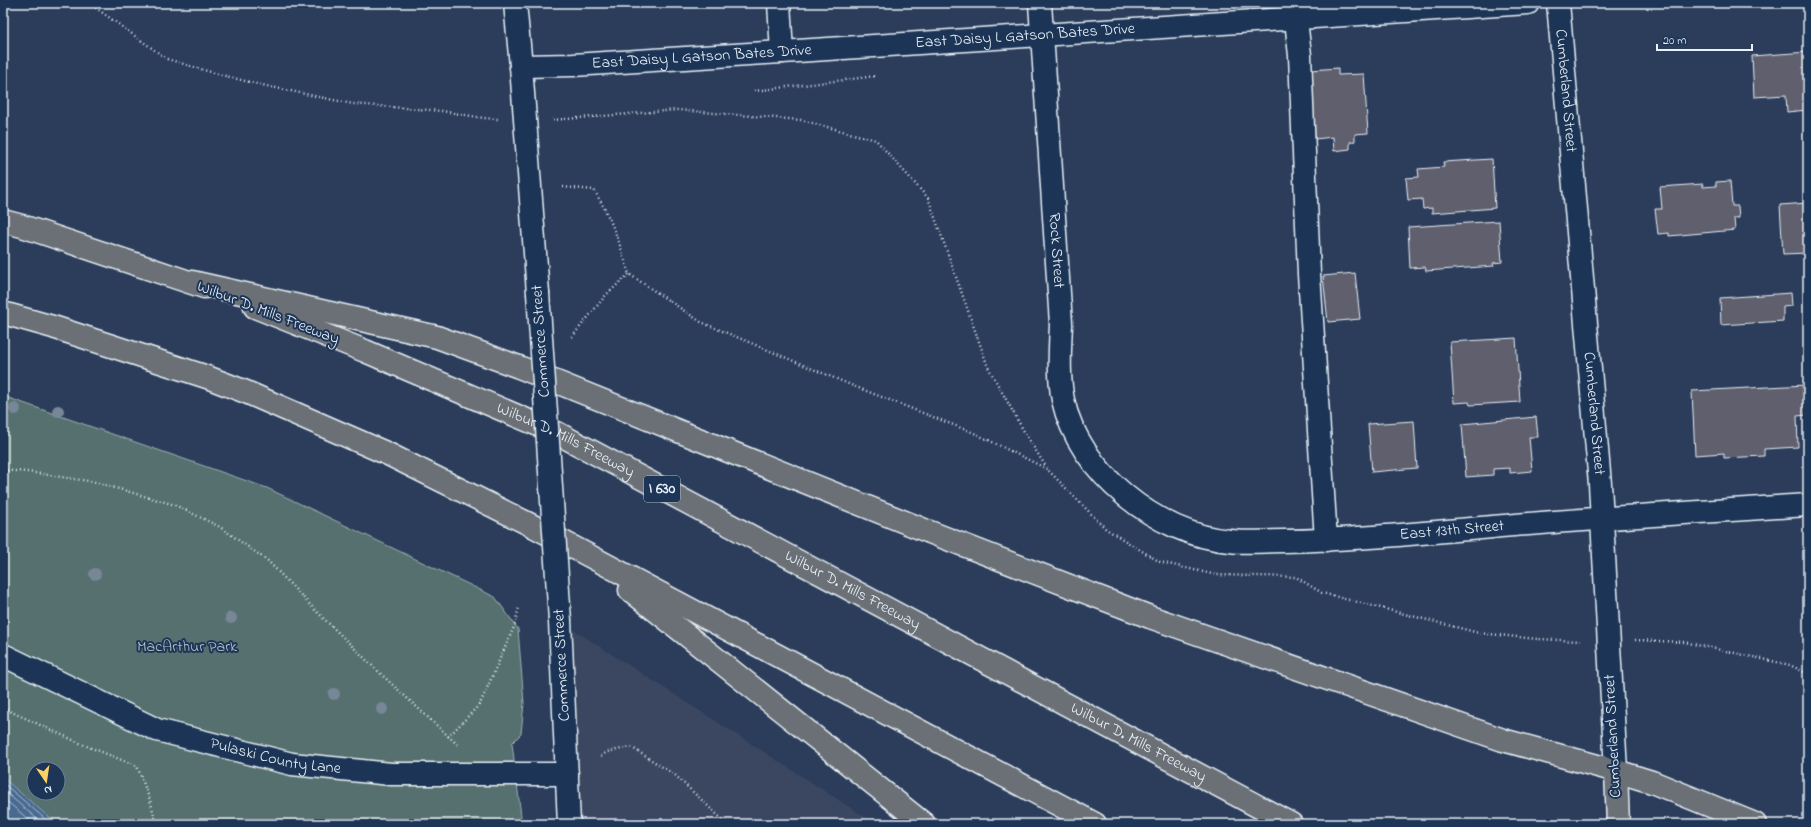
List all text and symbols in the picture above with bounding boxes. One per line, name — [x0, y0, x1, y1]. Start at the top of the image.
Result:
street label: East Daisy L Gatson Bates Drive — [914, 17, 1137, 55]
scale bar — [1657, 26, 1752, 52]
street label: Cumberland Street — [1548, 28, 1583, 154]
text: 20 m — [1663, 32, 1686, 50]
street label: East Daisy L Gatson Bates Drive — [591, 38, 813, 76]
street label: Rock Street — [1042, 212, 1071, 290]
street label: Wilbur D. Mills Freeway — [193, 275, 343, 351]
street label: Commerce Street — [525, 283, 557, 398]
street label: Cumberland Street — [1577, 351, 1611, 477]
street label: Wilbur D. Mills Freeway — [493, 397, 639, 484]
road number: I 630 — [644, 476, 680, 502]
street label: East 13th Street — [1399, 514, 1506, 547]
street label: Wilbur D. Mills Freeway — [780, 544, 925, 637]
street label: Commerce Street — [547, 607, 577, 722]
park label: MacArthur Park — [137, 635, 238, 659]
street label: Cumberland Street — [1598, 673, 1628, 798]
street label: Wilbur D. Mills Freeway — [1066, 697, 1211, 789]
street label: Pulaski County Lane — [208, 732, 343, 781]
north arrow — [26, 761, 66, 801]
text: N — [43, 781, 53, 798]

